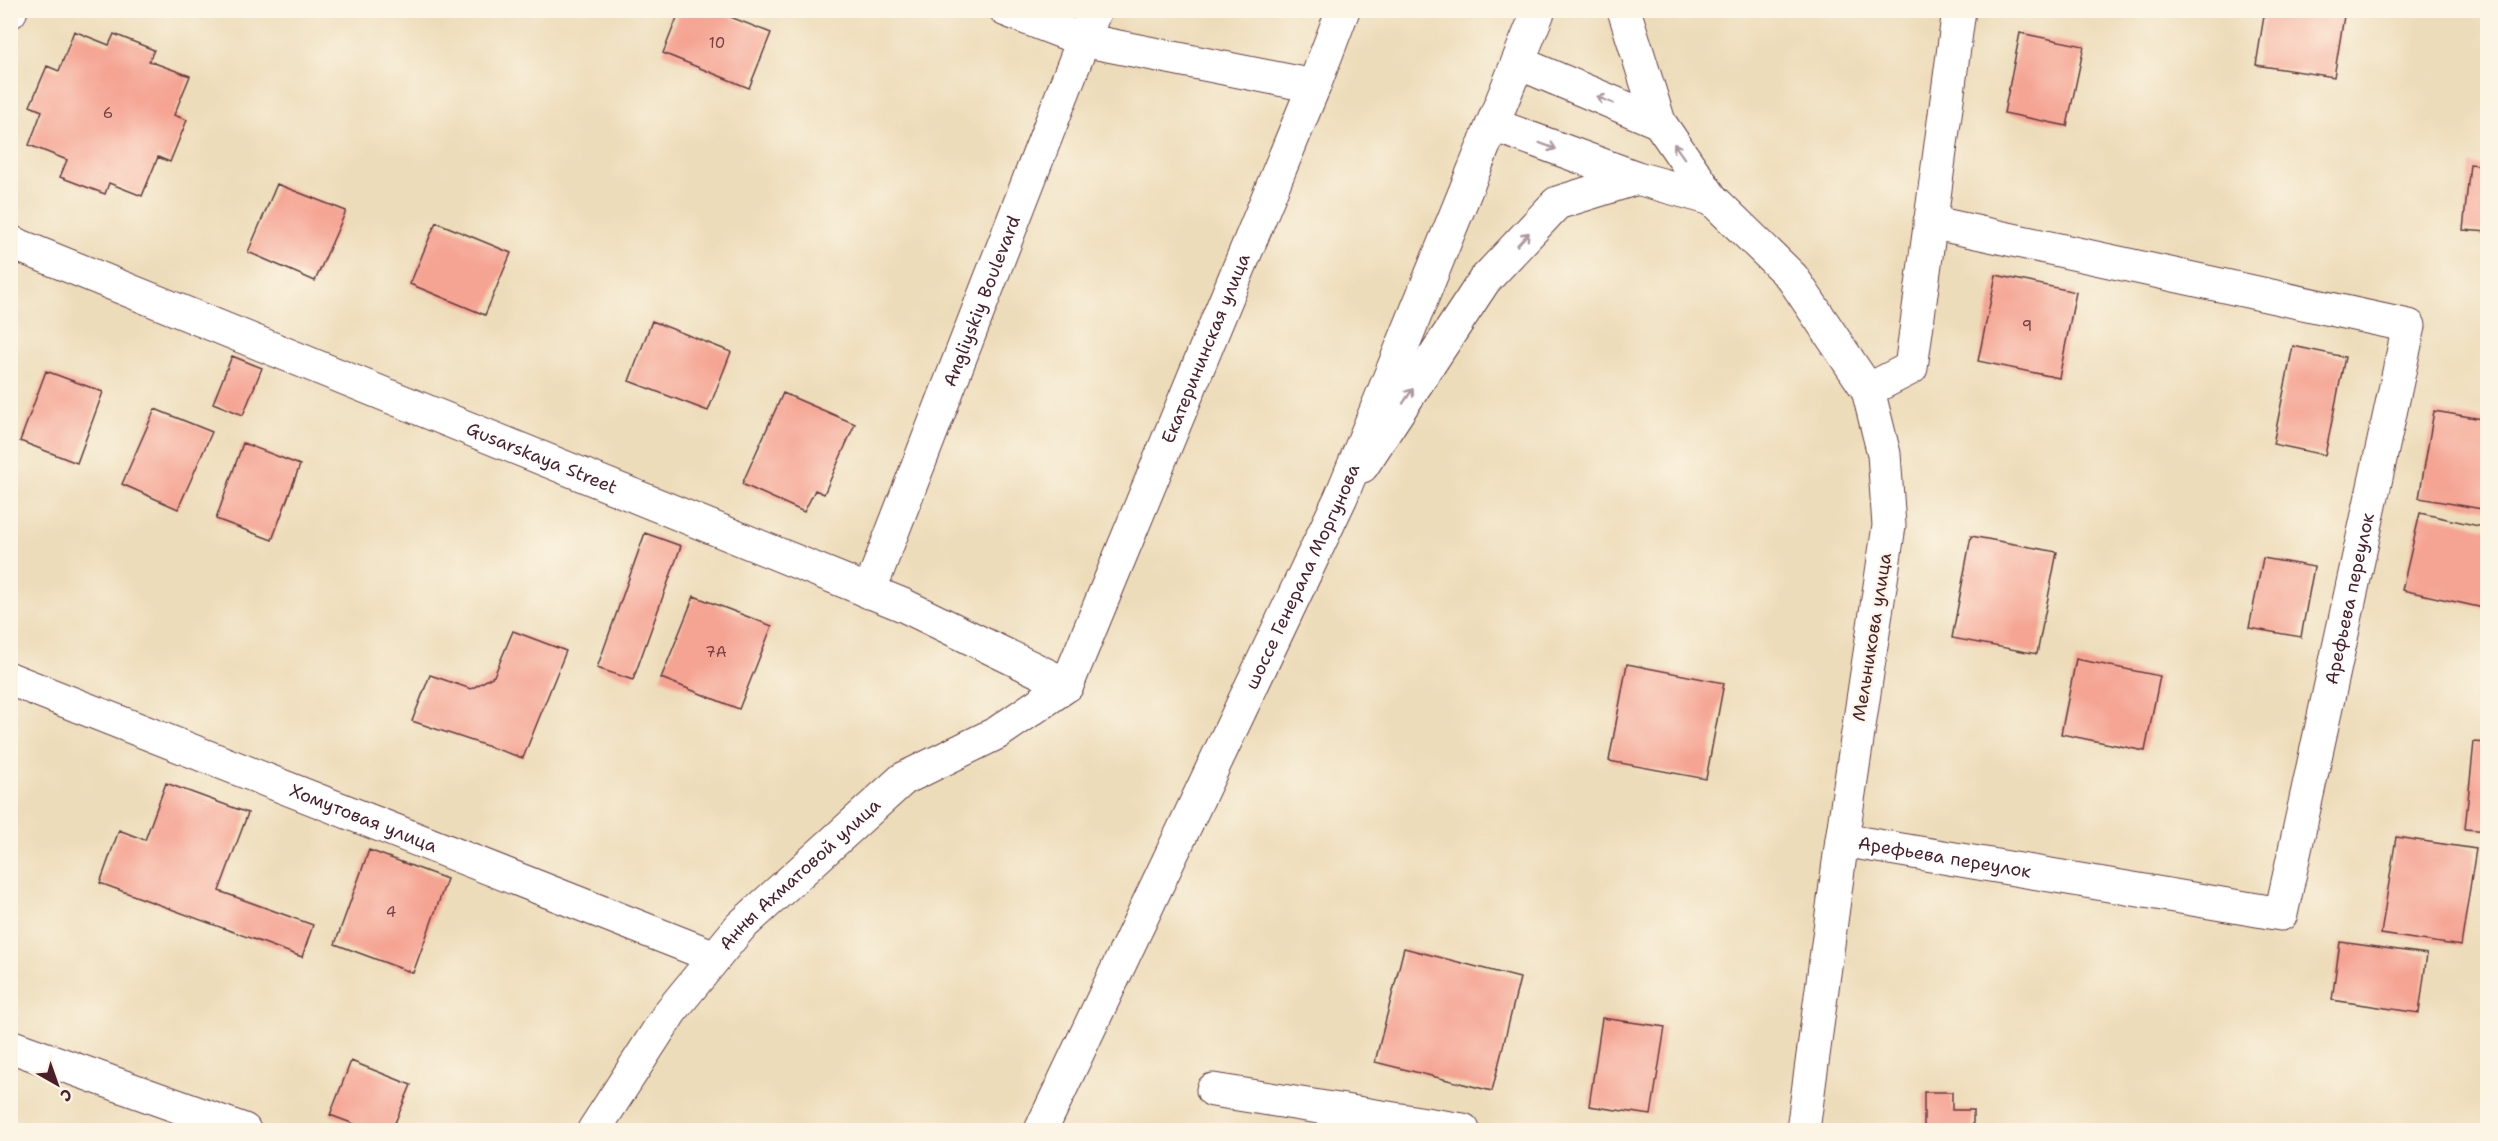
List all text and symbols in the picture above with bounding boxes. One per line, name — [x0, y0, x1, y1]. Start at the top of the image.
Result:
house number: 10 — [709, 33, 725, 53]
one-way arrow — [1596, 94, 1615, 105]
house number: 6 — [103, 103, 113, 123]
one-way arrow — [1539, 141, 1557, 152]
one-way arrow — [1673, 143, 1685, 159]
street label: Angliyskiy Boulevard — [938, 212, 1026, 390]
one-way arrow — [1516, 232, 1530, 247]
street label: Екатерининская улица — [1156, 250, 1256, 447]
house number: 9 — [2022, 316, 2032, 336]
one-way arrow — [1402, 388, 1414, 405]
street label: Gusarskaya Street — [463, 417, 621, 500]
street label: шоссе Генерала Моргунова — [1240, 460, 1365, 693]
street label: Арефьева переулок — [2319, 510, 2380, 687]
street label: Мельникова улица — [1847, 551, 1897, 723]
house number: 7А — [705, 642, 727, 662]
street label: Хомутовая улица — [286, 779, 441, 858]
street label: Анны Ахматовой улица — [714, 793, 886, 955]
street label: Арефьева переулок — [1856, 831, 2033, 884]
house number: 4 — [386, 902, 396, 922]
north arrow — [27, 1054, 87, 1114]
text: С — [56, 1084, 77, 1106]

